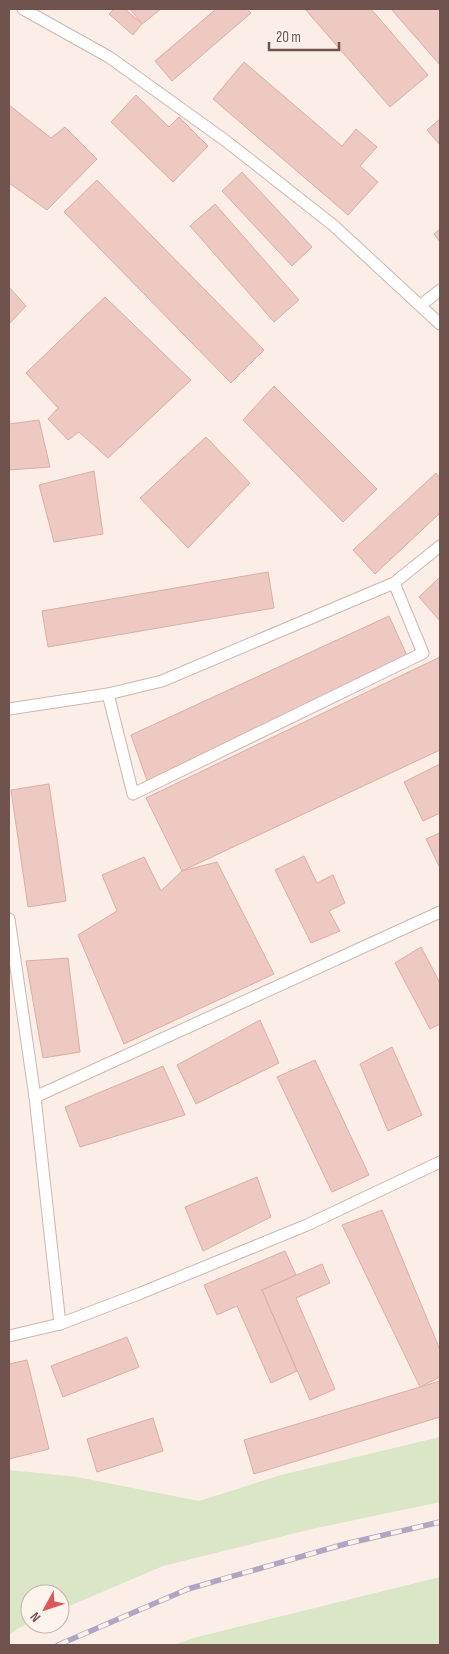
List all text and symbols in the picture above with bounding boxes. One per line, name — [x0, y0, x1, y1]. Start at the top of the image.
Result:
scale bar — [269, 20, 339, 52]
text: 20 m — [276, 28, 301, 47]
north arrow — [20, 1584, 70, 1634]
text: N — [27, 1609, 44, 1625]

